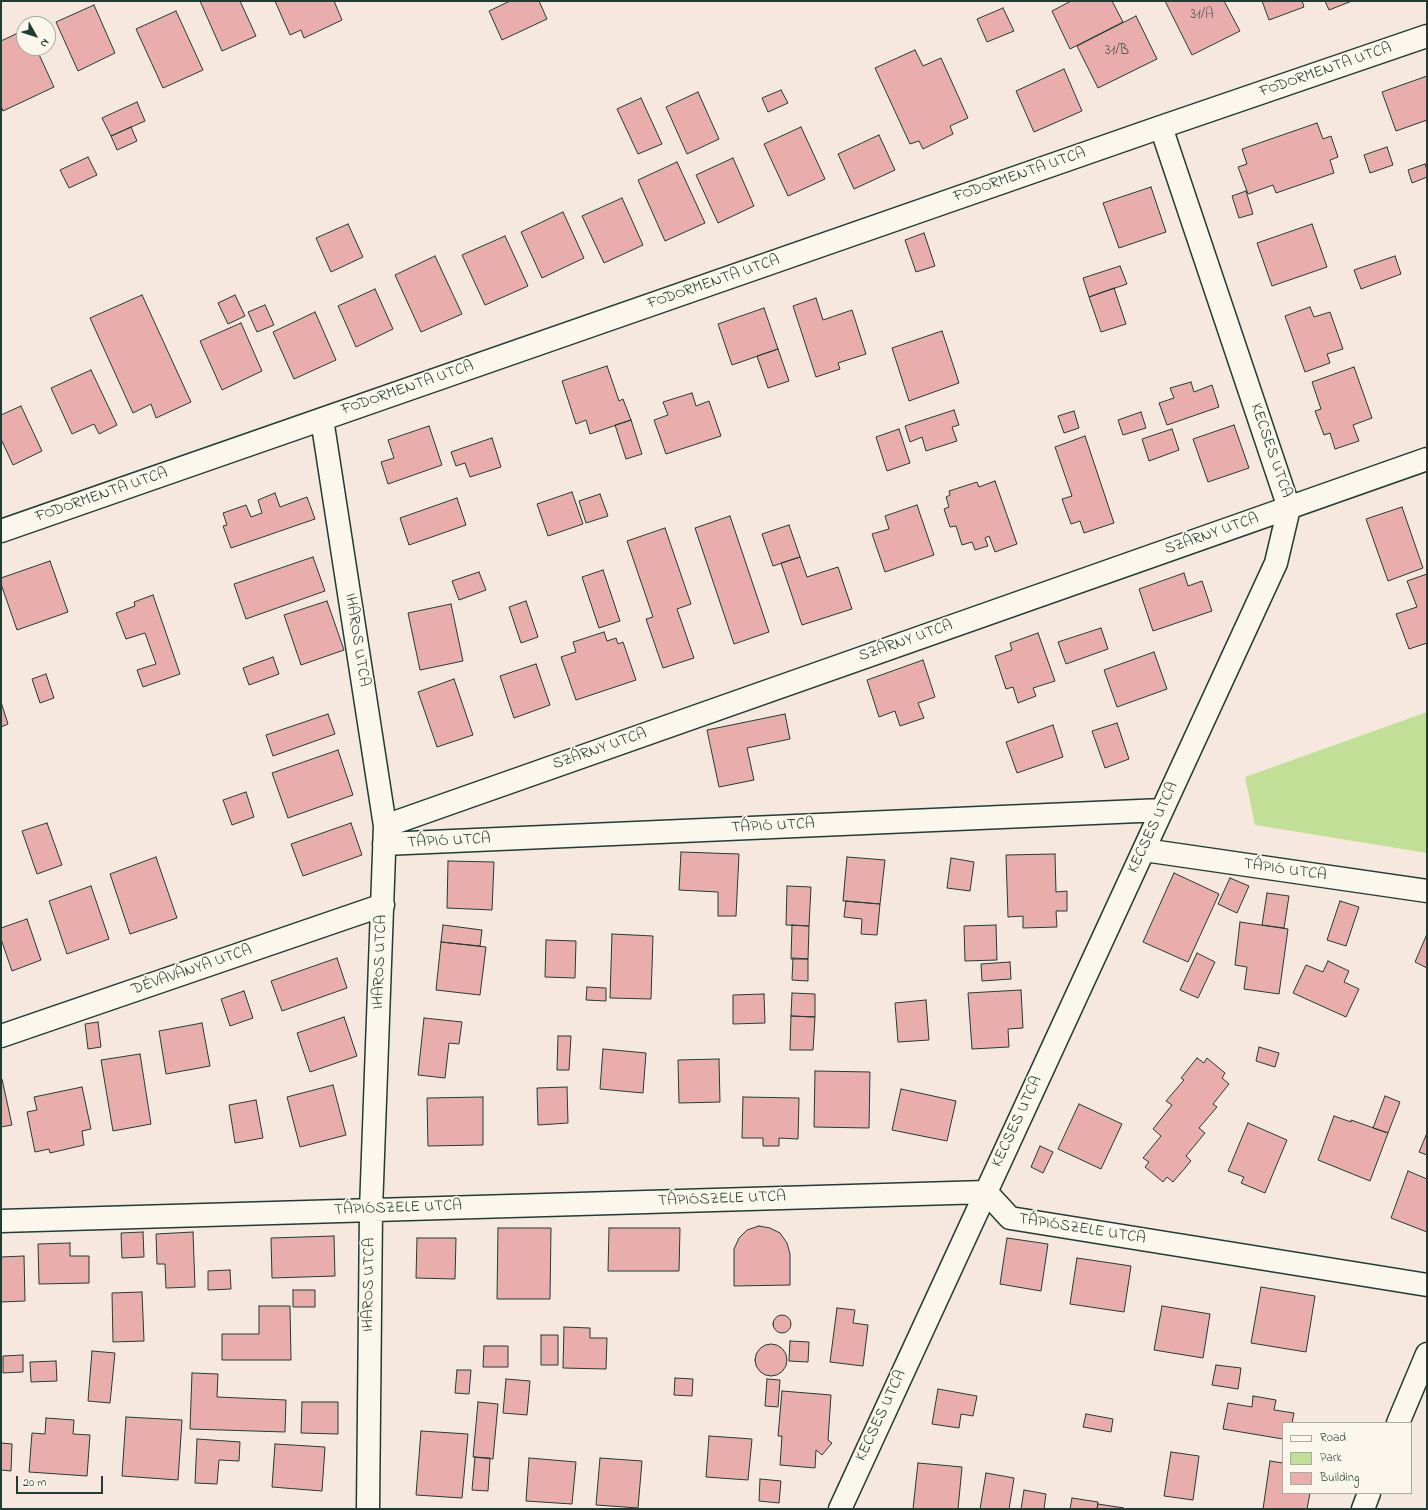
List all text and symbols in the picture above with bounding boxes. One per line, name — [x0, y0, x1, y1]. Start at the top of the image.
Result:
house number: 31/A — [1190, 8, 1214, 24]
north arrow — [16, 16, 56, 56]
text: N — [36, 35, 53, 51]
street label: FODORMENTA UTCA — [1257, 39, 1395, 103]
house number: 31/B — [1105, 44, 1129, 60]
street label: FODORMENTA UTCA — [951, 144, 1089, 208]
street label: FODORMENTA UTCA — [645, 251, 783, 315]
street label: FODORMENTA UTCA — [339, 357, 477, 421]
street label: KECSES UTCA — [1245, 401, 1295, 501]
street label: FODORMENTA UTCA — [33, 464, 171, 528]
street label: SZÁRNY UTCA — [1162, 510, 1262, 560]
street label: IHAROS UTCA — [339, 592, 373, 688]
street label: SZÁRNY UTCA — [856, 617, 956, 667]
street label: SZÁRNY UTCA — [550, 725, 650, 775]
street label: KECSES UTCA — [1125, 779, 1183, 877]
street label: TÁPIÓ UTCA — [731, 815, 815, 839]
street label: TÁPIÓ UTCA — [407, 830, 491, 854]
street label: TÁPIÓ UTCA — [1242, 856, 1328, 886]
street label: IHAROS UTCA — [370, 914, 392, 1010]
street label: DÉVAVÁNYA UTCA — [129, 941, 255, 1001]
street label: KECSES UTCA — [989, 1073, 1047, 1171]
street label: TÁPIÓSZELE UTCA — [658, 1188, 786, 1212]
street label: TÁPIÓSZELE UTCA — [334, 1197, 462, 1221]
street label: TÁPIÓSZELE UTCA — [1017, 1210, 1147, 1250]
street label: IHAROS UTCA — [360, 1238, 380, 1332]
street label: KECSES UTCA — [853, 1367, 911, 1465]
legend — [1282, 1422, 1412, 1494]
text: Road — [1320, 1429, 1346, 1447]
text: Park — [1320, 1449, 1342, 1467]
scale bar — [18, 1468, 105, 1494]
text: Building — [1320, 1469, 1359, 1487]
text: 20 m — [23, 1474, 46, 1492]

